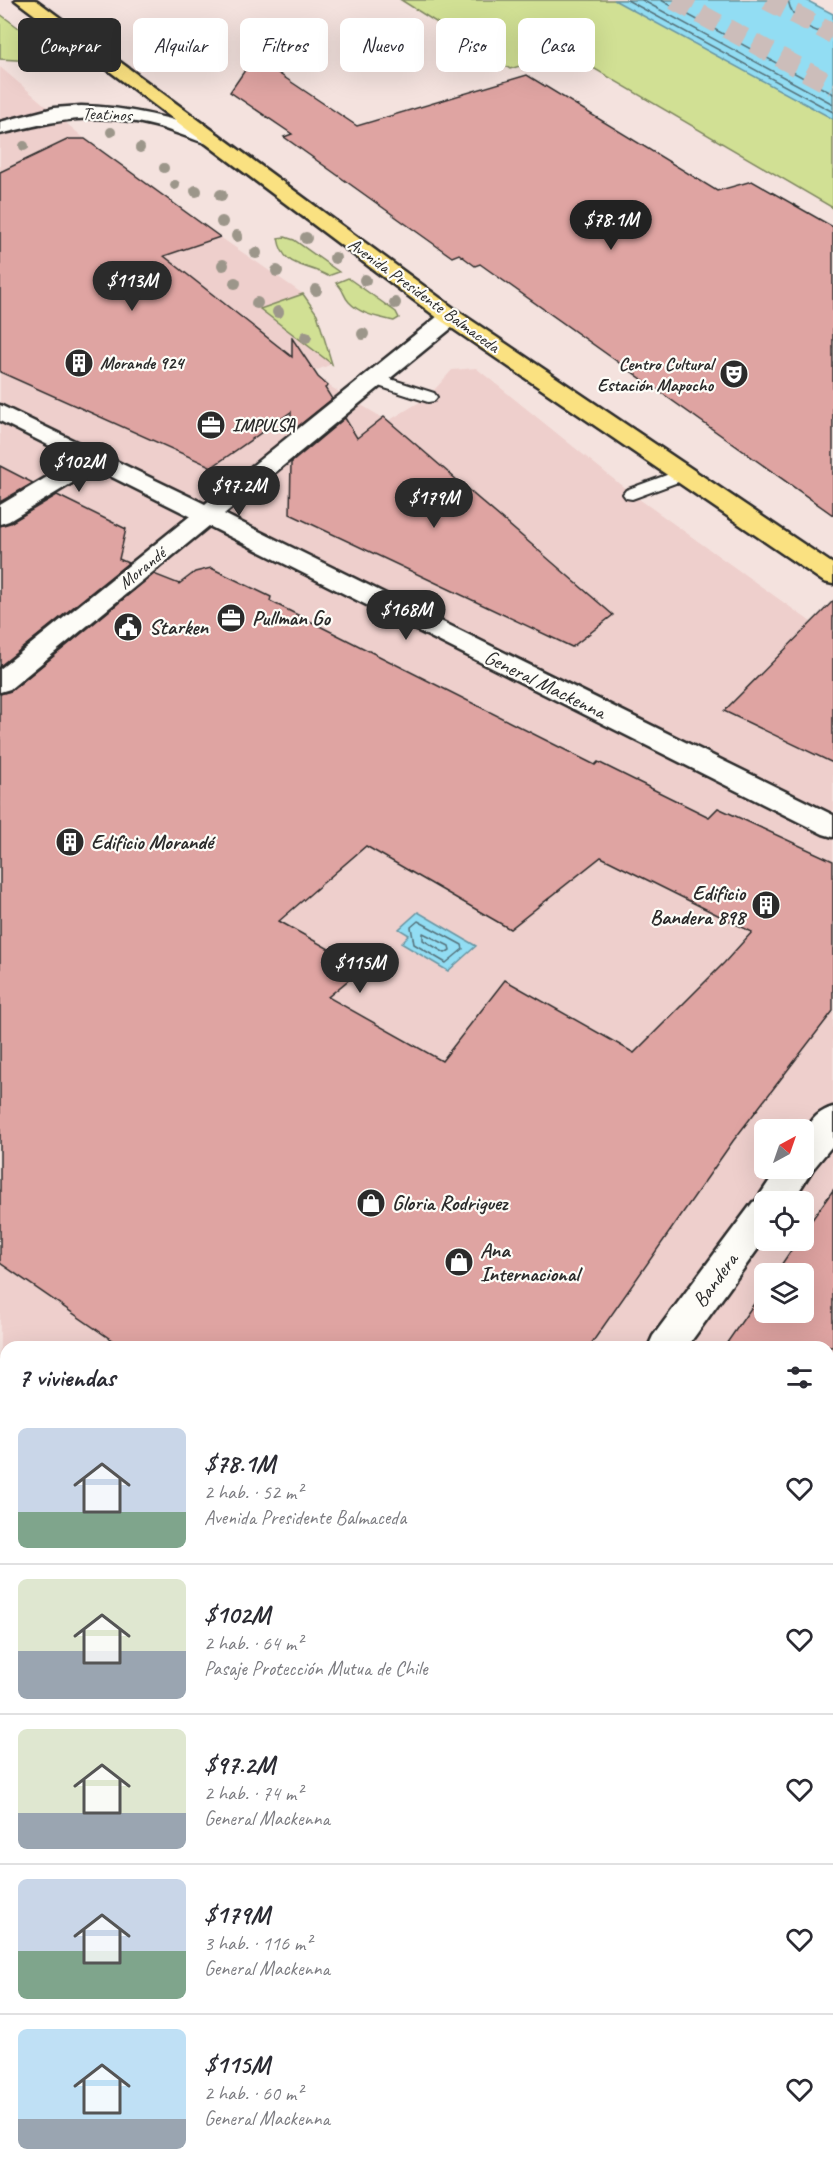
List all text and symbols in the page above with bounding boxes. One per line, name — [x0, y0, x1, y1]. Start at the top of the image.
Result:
chip: Comprar — [18, 18, 121, 72]
chip: Alquilar — [133, 18, 228, 72]
chip: Filtros — [240, 18, 328, 72]
chip: Nuevo — [340, 18, 424, 72]
chip: Piso — [436, 18, 506, 72]
chip: Casa — [518, 18, 595, 72]
street label: Teatinos — [82, 102, 134, 126]
pin: $78.1M — [562, 200, 660, 251]
text: $78.1M — [584, 207, 638, 232]
street label: Avenida Presidente Balmaceda — [344, 233, 506, 358]
pin: $113M — [90, 261, 174, 312]
text: $113M — [107, 268, 157, 293]
building icon: Morande 924 — [63, 347, 95, 379]
place label: Morande 924 — [100, 352, 185, 374]
place label: Centro Cultural Estación Mapocho — [597, 353, 717, 396]
theatre icon: Centro Cultural Estación Mapocho — [718, 358, 750, 390]
office icon: IMPULSA — [195, 409, 227, 441]
place label: IMPULSA — [232, 414, 296, 436]
pin: $102M — [37, 442, 121, 493]
text: $102M — [54, 449, 104, 474]
pin: $97.2M — [190, 466, 288, 517]
text: $97.2M — [212, 473, 266, 498]
pin: $179M — [392, 478, 476, 529]
text: $179M — [409, 485, 459, 510]
street label: Morandé — [114, 540, 172, 594]
pin: $168M — [364, 590, 448, 641]
text: $168M — [381, 597, 432, 622]
office icon: Pullman Go — [215, 602, 247, 634]
place label: Pullman Go — [252, 605, 331, 631]
public building icon: Starken — [112, 611, 144, 643]
place label: Starken — [149, 614, 210, 640]
street label: General Mackenna — [480, 643, 612, 726]
building icon: Edificio Morandé — [54, 826, 86, 858]
place label: Edificio Morandé — [91, 829, 216, 855]
place label: Edificio Bandera 898 — [650, 880, 748, 930]
building icon: Edificio Bandera 898 — [750, 889, 782, 921]
pin: $115M — [318, 943, 402, 994]
text: $115M — [335, 950, 385, 975]
north arrow — [754, 1119, 814, 1179]
map controls — [754, 1119, 814, 1323]
shop icon: Gloria Rodriguez — [355, 1187, 387, 1219]
place label: Gloria Rodriguez — [392, 1190, 509, 1216]
button: locate — [754, 1191, 814, 1251]
place label: Ana Internacional — [480, 1237, 583, 1287]
shop icon: Ana Internacional — [443, 1246, 475, 1278]
street label: Bandera — [687, 1246, 745, 1312]
button: layers — [754, 1263, 814, 1323]
text: 7 viviendas — [18, 1361, 115, 1394]
icon: filters — [783, 1361, 816, 1394]
text: $78.1M — [204, 1447, 275, 1480]
icon: home — [66, 1452, 138, 1524]
icon: heart — [783, 1472, 816, 1505]
text: 2 hab. · 52 m² — [204, 1480, 302, 1505]
text: Avenida Presidente Balmaceda — [204, 1505, 406, 1530]
text: $102M — [204, 1598, 270, 1631]
icon: home — [66, 1603, 138, 1675]
icon: heart — [783, 1623, 816, 1656]
text: 2 hab. · 64 m² — [204, 1631, 302, 1656]
text: Pasaje Protección Mutua de Chile — [204, 1656, 427, 1681]
text: $97.2M — [204, 1748, 275, 1781]
icon: home — [66, 1753, 138, 1825]
icon: heart — [783, 1773, 816, 1806]
text: 2 hab. · 74 m² — [204, 1781, 302, 1806]
text: General Mackenna — [204, 1806, 330, 1831]
text: $179M — [204, 1898, 269, 1931]
icon: home — [66, 1903, 138, 1975]
icon: heart — [783, 1923, 816, 1956]
text: 3 hab. · 116 m² — [204, 1931, 311, 1956]
text: General Mackenna — [204, 1956, 330, 1981]
text: $115M — [204, 2048, 269, 2081]
icon: home — [66, 2053, 138, 2125]
icon: heart — [783, 2073, 816, 2106]
text: 2 hab. · 60 m² — [204, 2081, 302, 2106]
text: General Mackenna — [204, 2106, 330, 2131]

